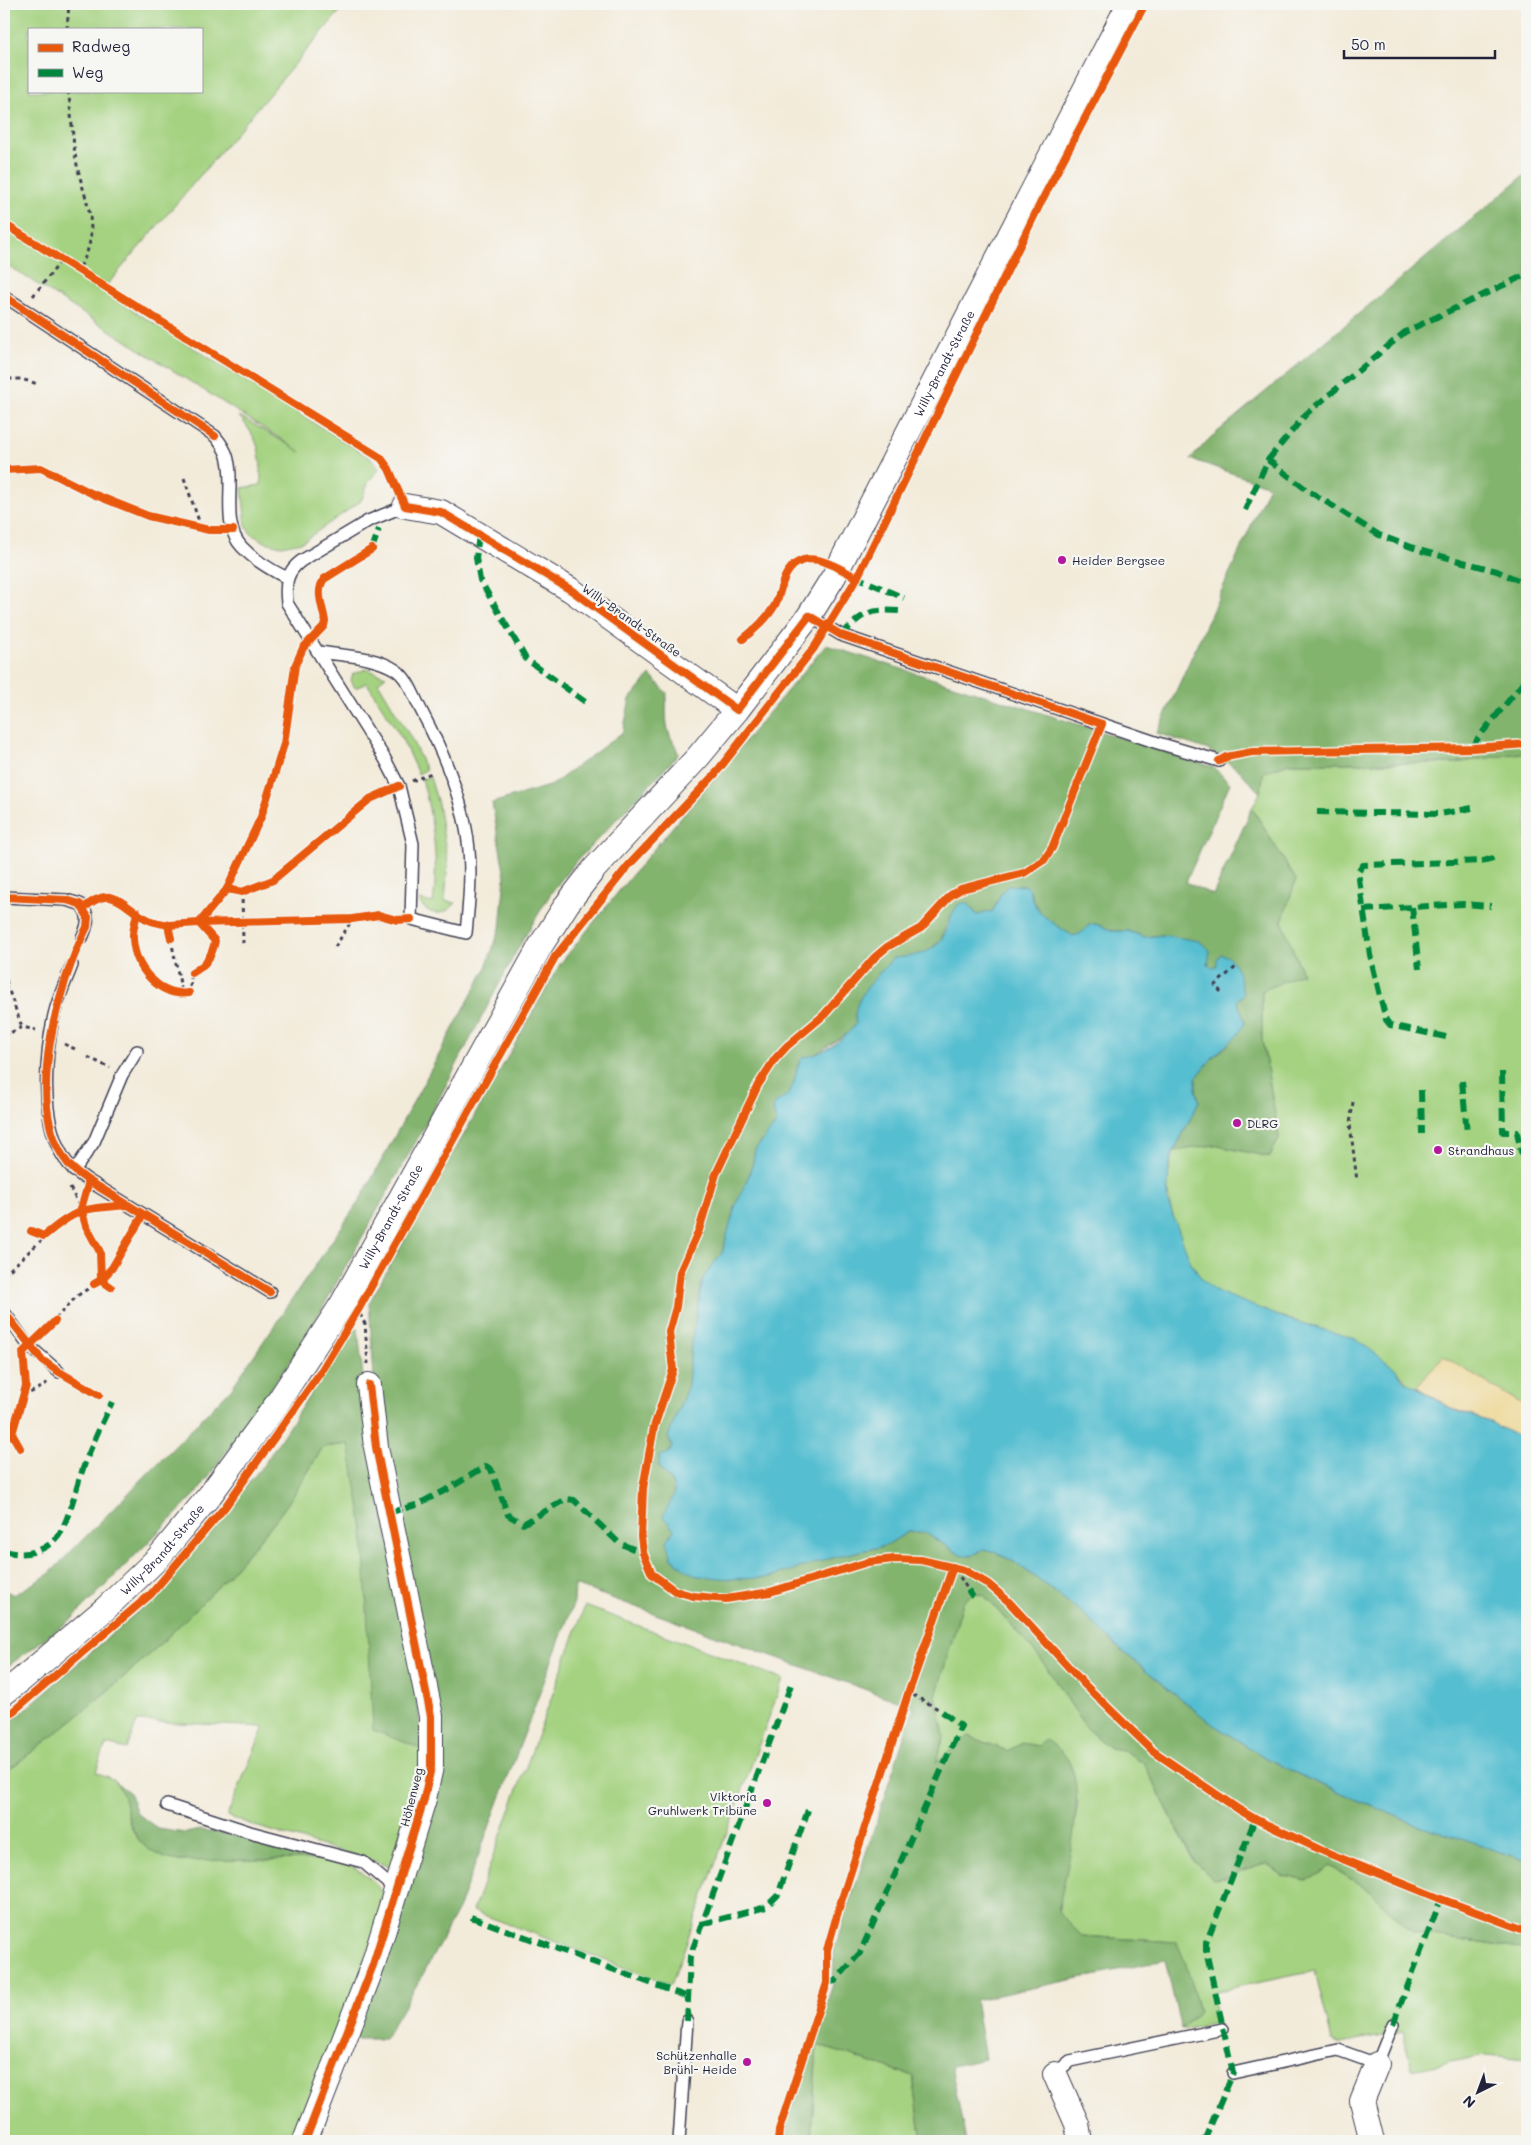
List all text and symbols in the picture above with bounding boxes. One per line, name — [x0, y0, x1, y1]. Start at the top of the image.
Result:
legend — [28, 28, 202, 92]
scale bar — [1344, 28, 1495, 60]
text: 50 m — [1351, 34, 1386, 54]
text: Radweg — [72, 36, 130, 56]
text: Weg — [72, 62, 103, 82]
street label: Willy-Brandt-Straße — [910, 307, 978, 419]
place label: Heider Bergsee — [1072, 552, 1165, 568]
marker: Heider Bergsee — [1056, 554, 1068, 566]
street label: Willy-Brandt-Straße — [579, 580, 685, 660]
place label: DLRG — [1247, 1115, 1278, 1131]
marker: DLRG — [1231, 1117, 1243, 1129]
place label: Strandhaus — [1448, 1142, 1515, 1158]
marker: Strandhaus — [1432, 1144, 1444, 1156]
street label: Willy-Brandt-Straße — [355, 1161, 426, 1272]
street label: Willy-Brandt-Straße — [117, 1500, 207, 1598]
street label: Höhenweg — [396, 1766, 426, 1828]
place label: Viktoria Gruhlwerk Tribüne — [648, 1788, 757, 1818]
marker: Viktoria Gruhlwerk Tribüne — [761, 1797, 773, 1809]
place label: Schützenhalle Brühl- Heide — [656, 2047, 737, 2077]
marker: Schützenhalle Brühl- Heide — [741, 2056, 753, 2068]
north arrow — [1454, 2068, 1504, 2118]
text: N — [1459, 2091, 1479, 2113]

